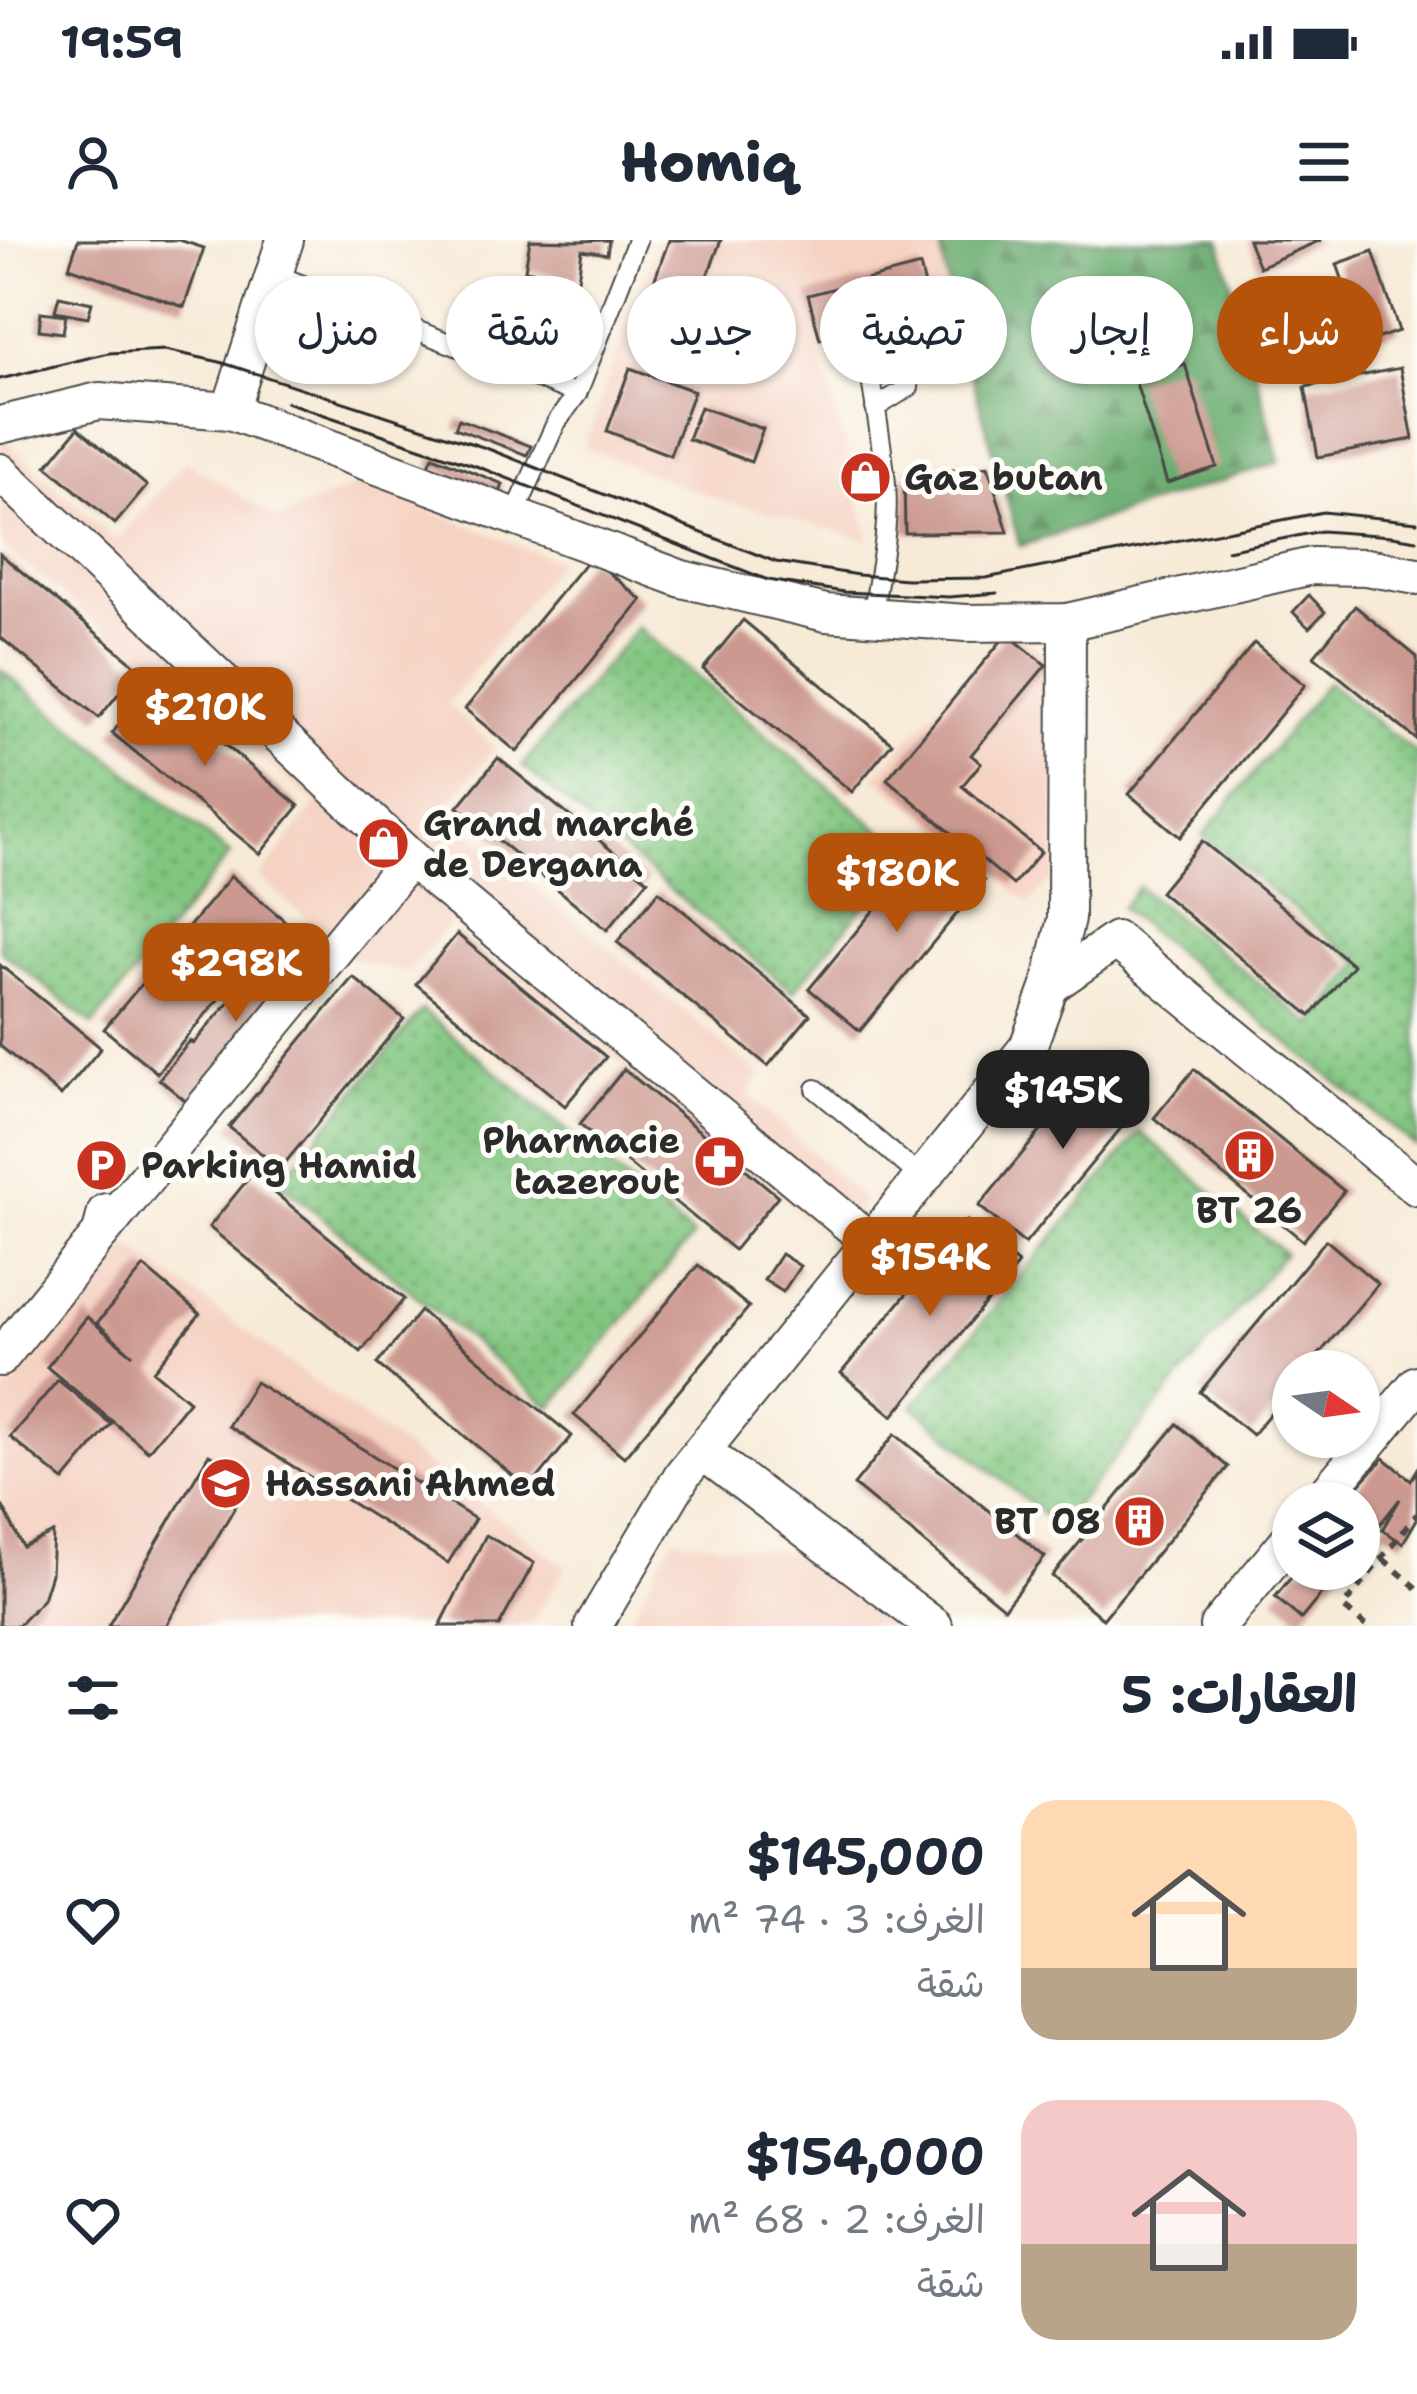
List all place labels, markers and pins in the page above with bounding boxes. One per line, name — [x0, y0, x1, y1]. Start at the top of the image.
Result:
shop icon: Gaz butan — [837, 449, 893, 505]
place label: Gaz butan — [904, 453, 1103, 502]
pin: $210K — [121, 667, 289, 769]
place label: Grand marché de Dergana — [423, 799, 694, 889]
shop icon: Grand marché de Dergana — [356, 816, 412, 872]
pin: $180K — [813, 833, 981, 935]
pin: $298K — [152, 923, 320, 1025]
pin: $145K — [979, 1050, 1147, 1152]
place label: Pharmacie tazerout — [482, 1116, 680, 1206]
building icon: BT 26 — [1221, 1127, 1277, 1183]
pharmacy icon: Pharmacie tazerout — [691, 1133, 747, 1189]
parking icon: Parking Hamid — [74, 1137, 130, 1193]
place label: Parking Hamid — [141, 1141, 417, 1190]
place label: BT 26 — [1196, 1186, 1302, 1235]
pin: $154K — [846, 1217, 1014, 1319]
school or university icon: Hassani Ahmed — [198, 1455, 254, 1511]
place label: Hassani Ahmed — [265, 1459, 556, 1508]
building icon: BT 08 — [1112, 1493, 1168, 1549]
place label: BT 08 — [994, 1497, 1101, 1546]

